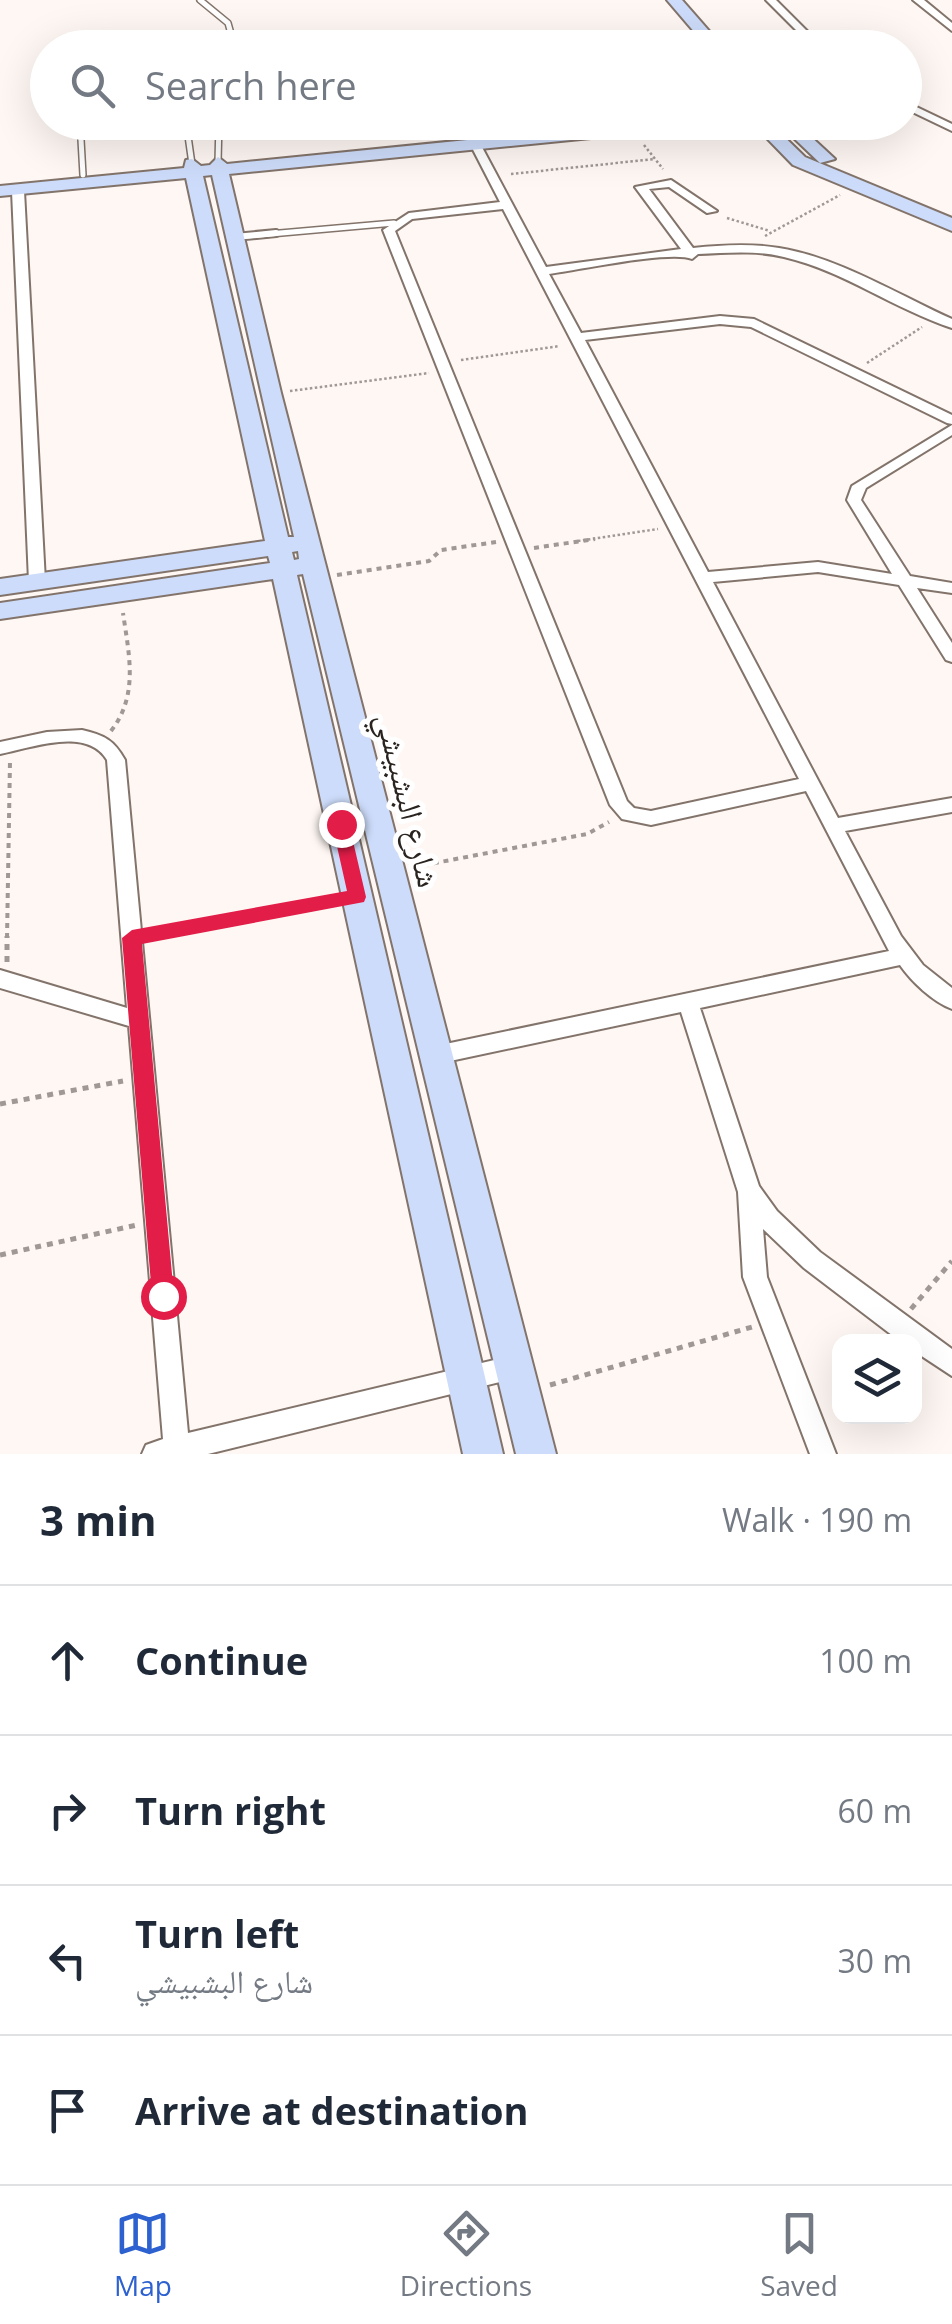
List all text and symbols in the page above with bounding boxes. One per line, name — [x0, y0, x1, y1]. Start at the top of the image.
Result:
search box — [30, 30, 922, 140]
icon: search — [65, 58, 120, 113]
text: Search here — [145, 59, 357, 111]
street label: شارع البشبيشي — [362, 708, 452, 893]
route end — [319, 802, 365, 848]
route start — [141, 1274, 187, 1320]
map controls — [832, 1334, 922, 1424]
button: layers — [832, 1334, 922, 1424]
text: 3 min — [40, 1491, 157, 1548]
text: Walk · 190 m — [722, 1498, 912, 1541]
icon: ahead — [40, 1633, 95, 1688]
text: Continue — [135, 1634, 308, 1686]
text: 100 m — [819, 1639, 912, 1682]
icon: right — [40, 1783, 95, 1838]
text: Turn right — [135, 1784, 326, 1836]
text: 60 m — [837, 1789, 912, 1832]
text: Turn left — [135, 1907, 299, 1959]
icon: left — [40, 1933, 95, 1988]
text: 30 m — [837, 1939, 912, 1982]
text: شارع البشبيشي — [135, 1959, 313, 2002]
icon: arrive — [40, 2083, 95, 2138]
text: Arrive at destination — [135, 2084, 529, 2136]
tab: Map — [114, 2206, 172, 2304]
tab: Directions — [400, 2206, 532, 2304]
tab: Saved — [760, 2206, 838, 2304]

